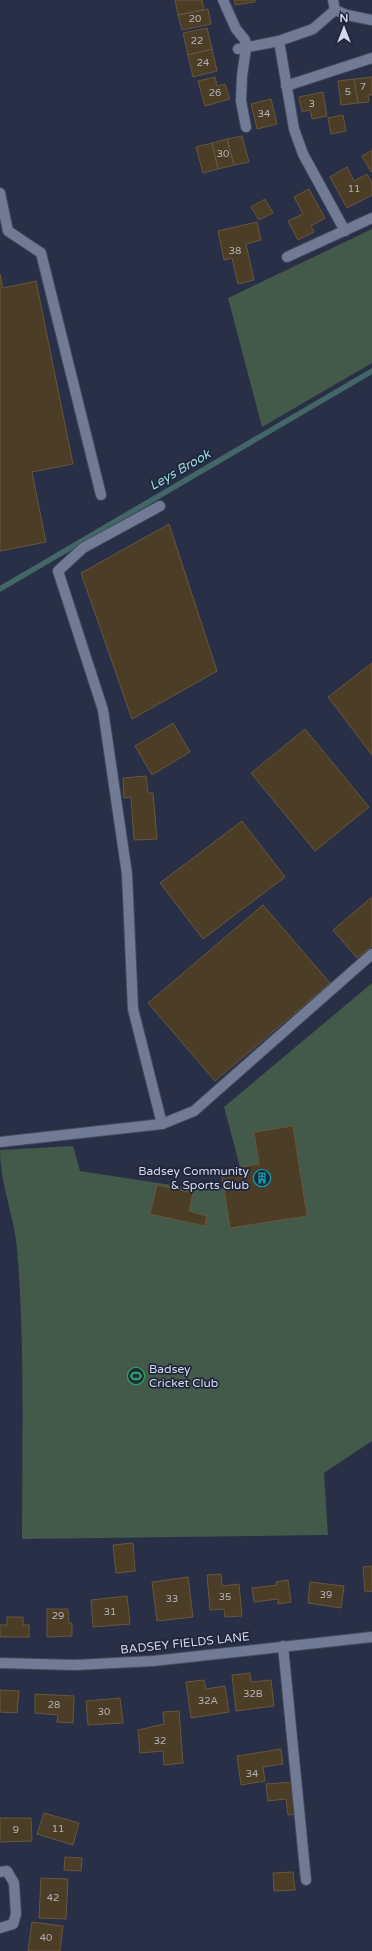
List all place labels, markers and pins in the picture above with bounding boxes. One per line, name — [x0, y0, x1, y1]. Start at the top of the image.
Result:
place label: Badsey Community & Sports Club — [138, 1164, 250, 1192]
building icon: Badsey Community & Sports Club — [252, 1168, 272, 1188]
place label: Badsey Cricket Club — [149, 1362, 218, 1390]
sports icon: Badsey Cricket Club — [126, 1366, 146, 1386]

